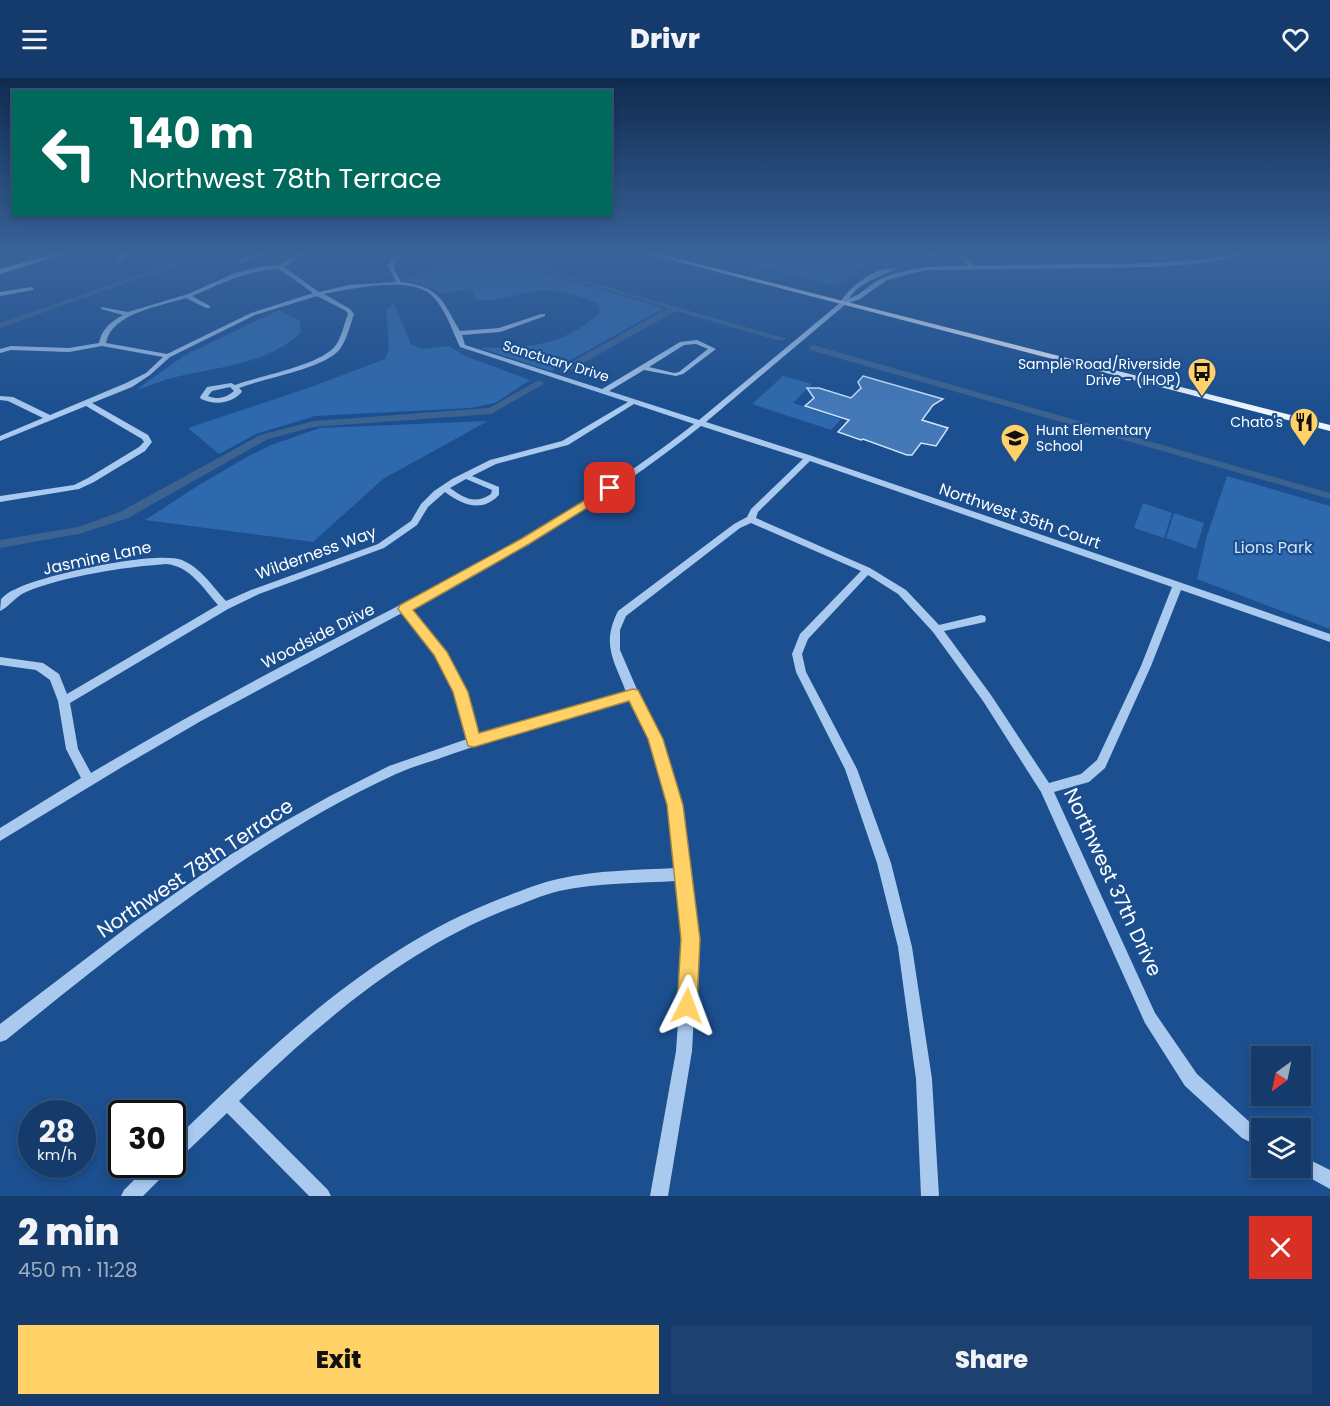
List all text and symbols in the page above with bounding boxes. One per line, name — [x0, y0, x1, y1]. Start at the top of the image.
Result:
text: Drivr — [630, 20, 700, 57]
icon: menu — [18, 23, 51, 56]
icon: heart — [1279, 23, 1312, 56]
text: 140 m — [129, 104, 254, 163]
icon: left — [30, 114, 108, 192]
text: Northwest 78th Terrace — [129, 160, 441, 197]
street label: Sanctuary Drive — [500, 335, 612, 387]
place label: Sample Road/Riverside Drive - (IHOP) — [1018, 354, 1181, 390]
bus stop icon: Sample Road/Riverside Drive - (IHOP) — [1186, 356, 1218, 398]
restaurant icon: Chato's — [1288, 406, 1320, 448]
place label: Chato's — [1230, 412, 1283, 432]
place label: Hunt Elementary School — [1036, 420, 1152, 456]
school or university icon: Hunt Elementary School — [999, 422, 1031, 464]
pin — [584, 462, 635, 513]
icon: arrive — [593, 471, 626, 504]
street label: Northwest 35th Court — [936, 478, 1104, 555]
street label: Wilderness Way — [252, 521, 380, 585]
street label: Jasmine Lane — [41, 535, 153, 581]
park label: Lions Park — [1234, 536, 1313, 559]
street label: Woodside Drive — [257, 597, 379, 674]
street label: Northwest 37th Drive — [1057, 783, 1169, 981]
street label: Northwest 78th Terrace — [91, 792, 299, 944]
position arrow — [655, 974, 719, 1038]
north arrow — [1251, 1046, 1311, 1106]
map controls — [1251, 1046, 1311, 1178]
speed limit sign: 30 — [108, 1100, 186, 1178]
text: 28 — [39, 1110, 75, 1153]
button: layers — [1251, 1118, 1311, 1178]
text: km/h — [37, 1144, 77, 1165]
text: 2 min — [18, 1207, 120, 1258]
button: close — [1249, 1216, 1312, 1279]
text: 450 m · 11:28 — [18, 1256, 138, 1284]
button: Exit — [18, 1325, 659, 1394]
button: Share — [671, 1325, 1312, 1394]

